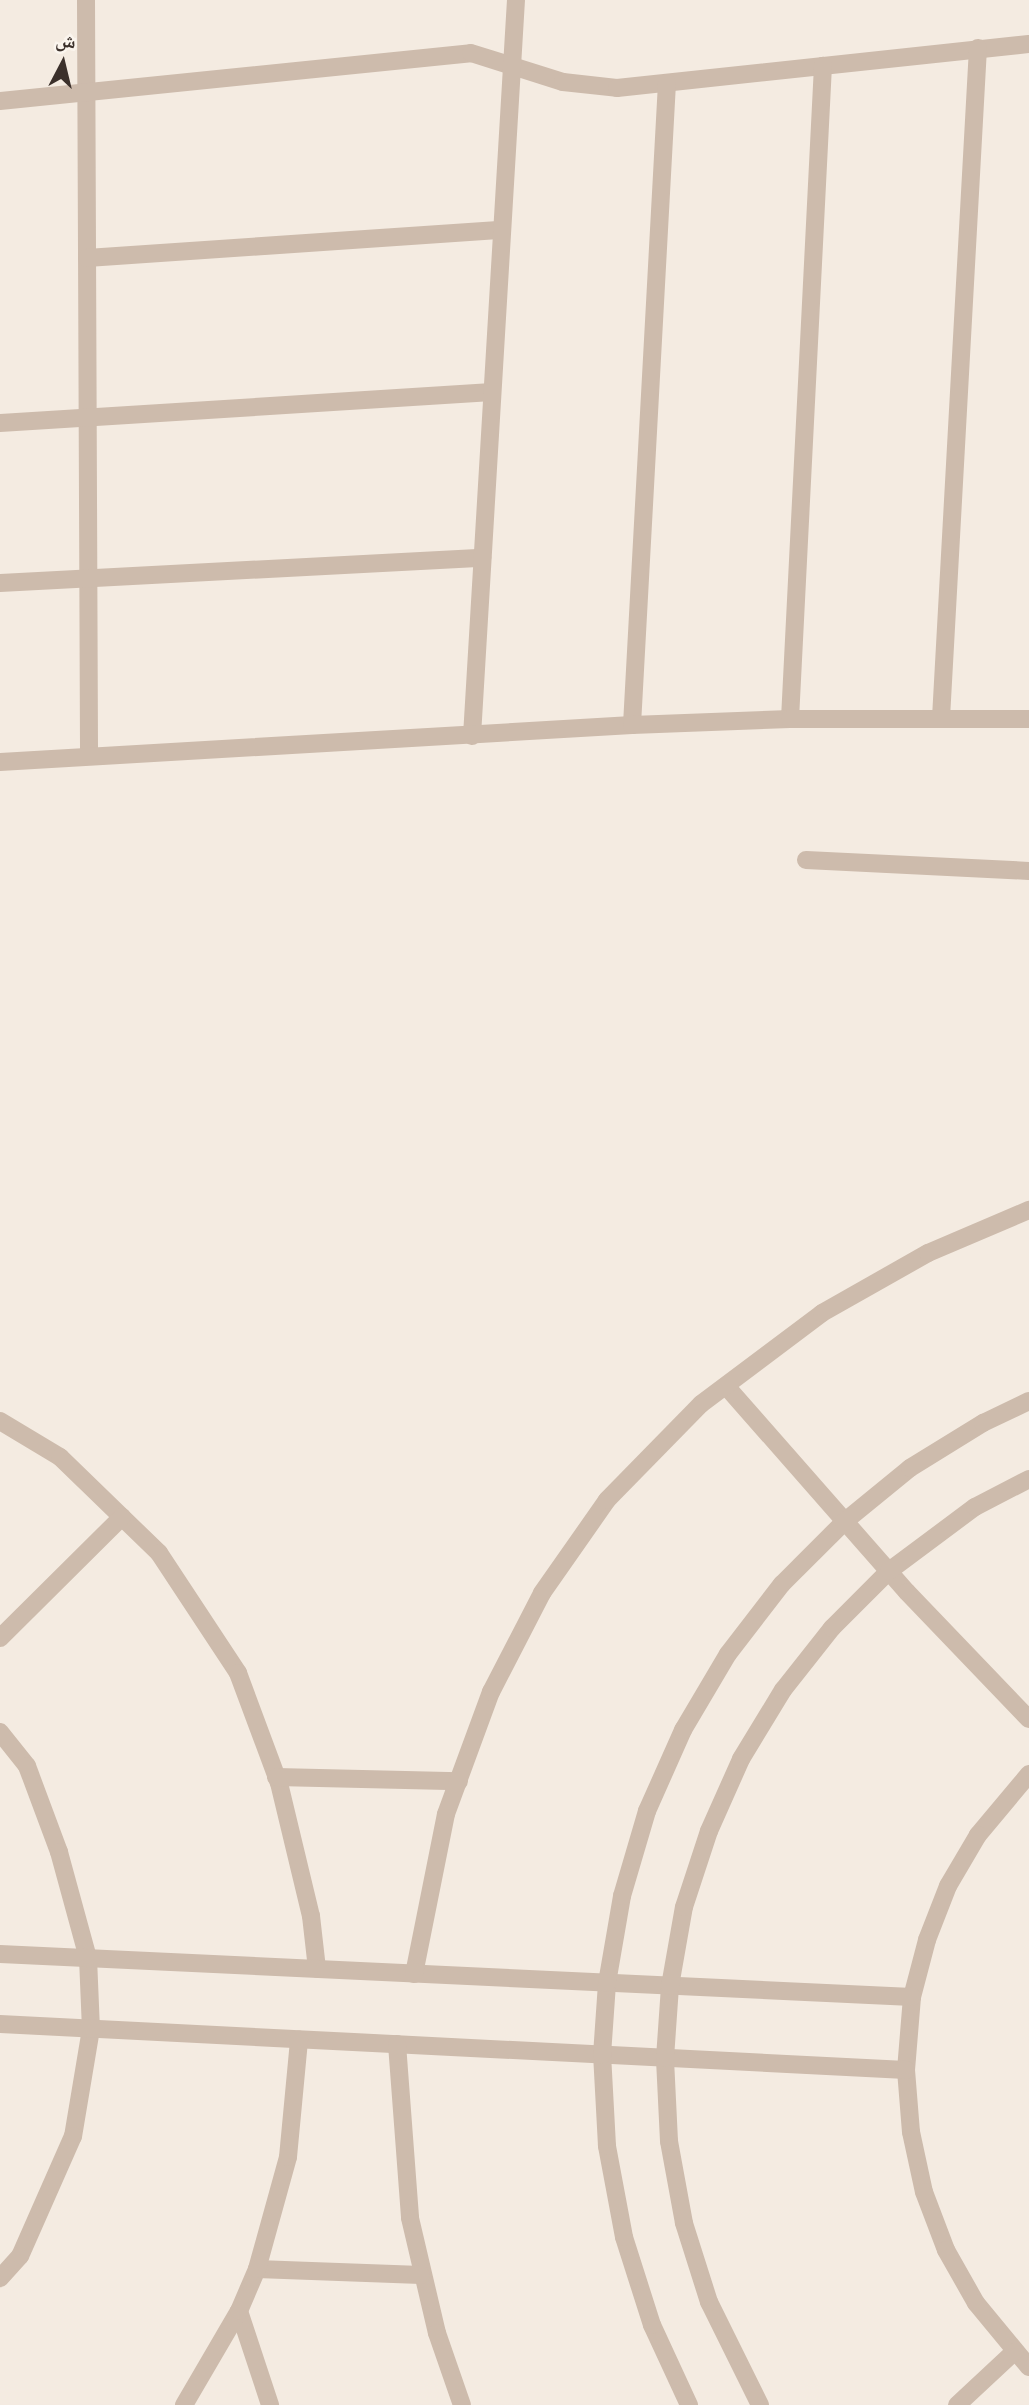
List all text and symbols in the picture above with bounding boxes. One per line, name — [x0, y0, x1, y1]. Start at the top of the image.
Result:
north arrow — [28, 28, 98, 98]
text: ش — [54, 31, 77, 52]

